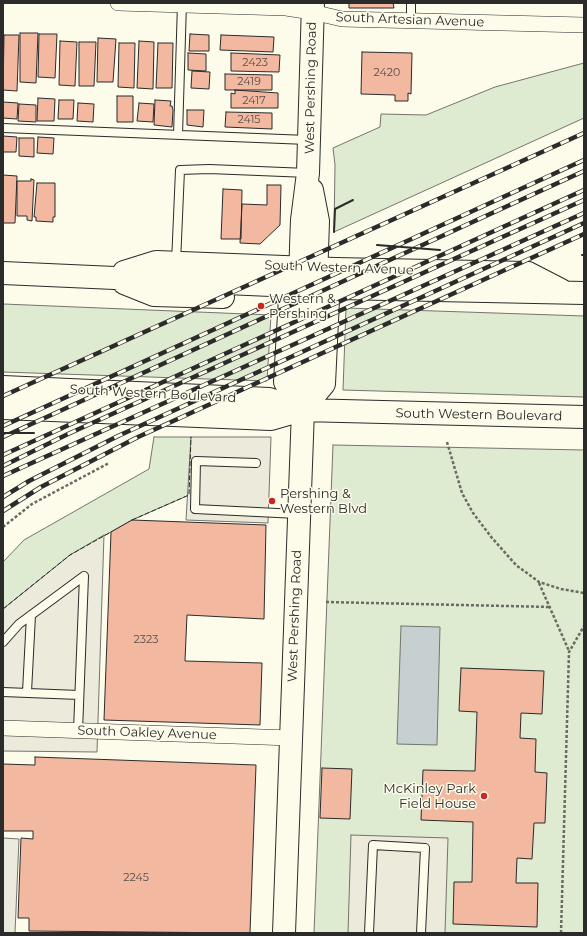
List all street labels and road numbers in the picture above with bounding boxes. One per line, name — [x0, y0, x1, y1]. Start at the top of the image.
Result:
street label: South Artesian Avenue — [335, 10, 485, 30]
street label: West Pershing Road — [302, 22, 320, 154]
street label: South Western Avenue — [264, 258, 414, 278]
street label: South Western Boulevard — [69, 382, 237, 406]
street label: South Western Boulevard — [396, 406, 562, 424]
street label: West Pershing Road — [285, 550, 305, 682]
street label: South Oakley Avenue — [77, 723, 217, 743]

